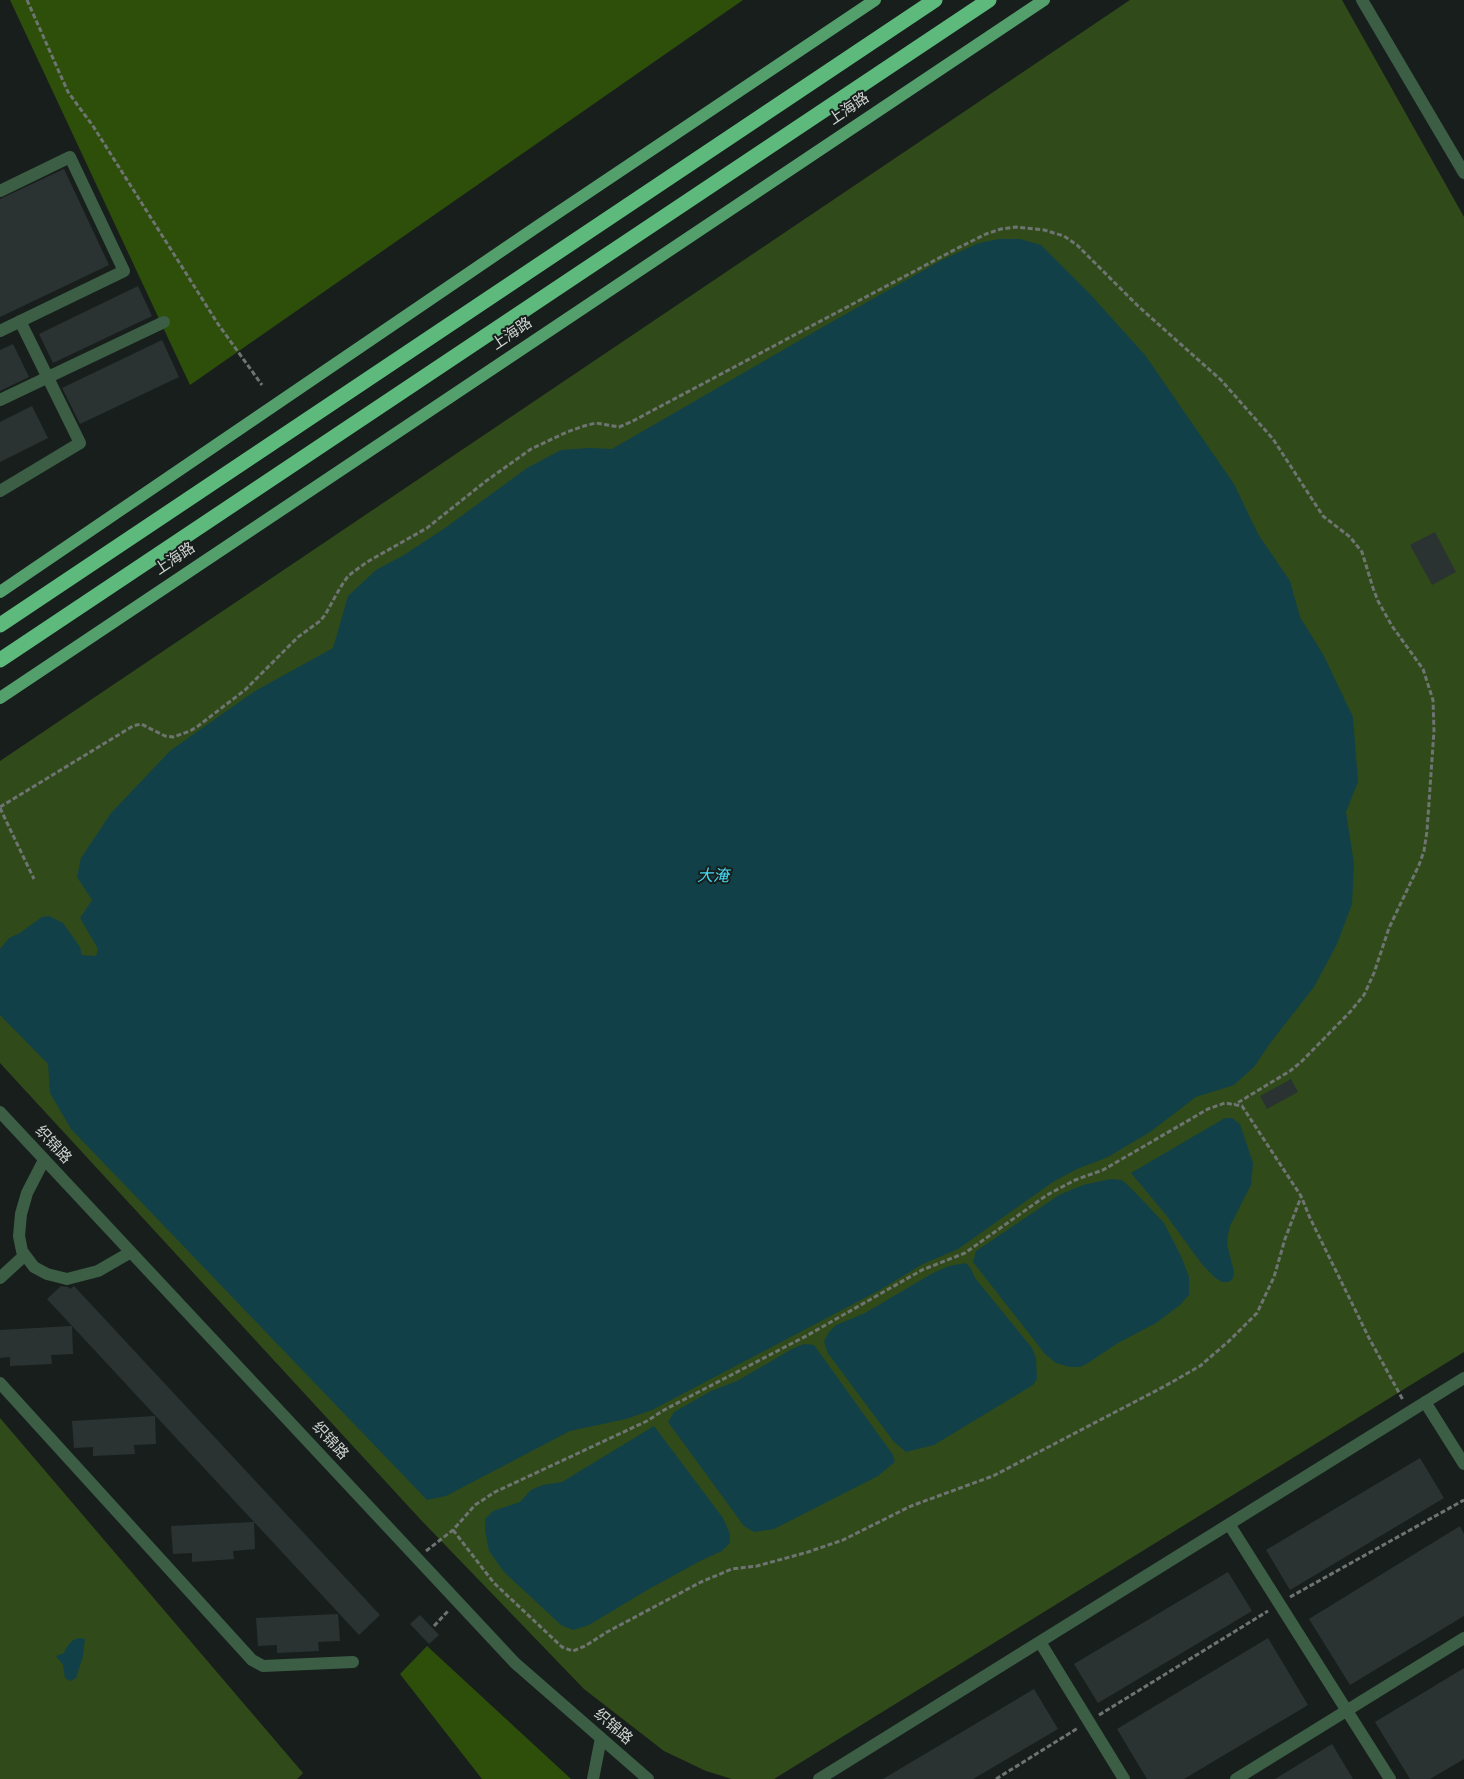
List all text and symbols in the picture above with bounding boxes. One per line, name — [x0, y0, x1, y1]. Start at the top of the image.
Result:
street label: 上海路 — [825, 89, 873, 129]
street label: 上海路 — [488, 314, 536, 354]
street label: 上海路 — [151, 539, 199, 579]
water label: 大淹 — [697, 867, 729, 887]
street label: 织锦路 — [31, 1122, 75, 1168]
street label: 织锦路 — [308, 1418, 352, 1464]
street label: 织锦路 — [590, 1705, 636, 1749]

